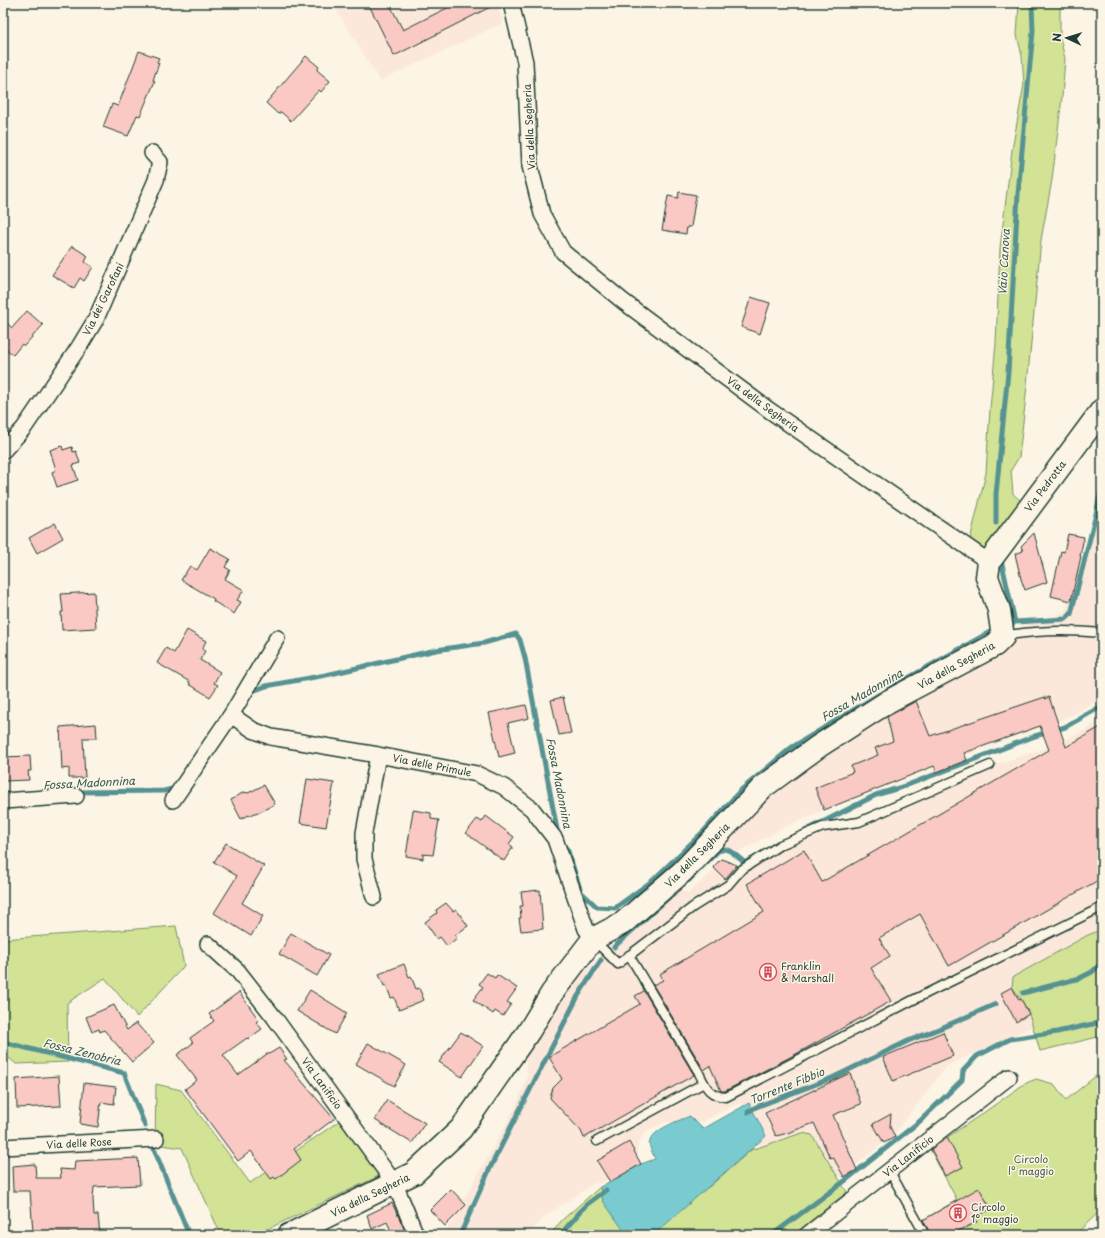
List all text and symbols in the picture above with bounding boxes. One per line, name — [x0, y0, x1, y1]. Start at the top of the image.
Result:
north arrow — [1047, 18, 1087, 58]
text: N — [1048, 32, 1065, 42]
street label: Via della Segheria — [519, 83, 538, 170]
water label: Vaio Canova — [993, 228, 1014, 296]
street label: Via dei Garofani — [78, 260, 127, 338]
street label: Via della Segheria — [724, 372, 803, 435]
street label: Via Pedrotta — [1020, 456, 1069, 515]
street label: Via della Segheria — [914, 637, 998, 692]
water label: Fossa Madonnina — [818, 664, 907, 725]
water label: Fossa Madonnina — [542, 736, 577, 831]
street label: Via delle Primule — [391, 750, 473, 780]
water label: Fossa Madonnina — [43, 772, 136, 793]
street label: Via della Segheria — [661, 818, 733, 890]
place label: Franklin & Marshall — [781, 958, 834, 985]
building icon: Franklin & Marshall — [758, 962, 778, 982]
water label: Fossa Zenobria — [42, 1034, 124, 1070]
street label: Via Lanificio — [299, 1054, 347, 1112]
water label: Torrente Fibbio — [747, 1062, 828, 1108]
street label: Via Lanificio — [879, 1131, 937, 1180]
street label: Via delle Rose — [46, 1133, 112, 1152]
park label: Circolo I° maggio — [1008, 1151, 1054, 1178]
street label: Via della Segheria — [328, 1169, 412, 1220]
place label: Circolo 1° maggio — [971, 1199, 1019, 1226]
building icon: Circolo 1° maggio — [948, 1203, 968, 1223]

